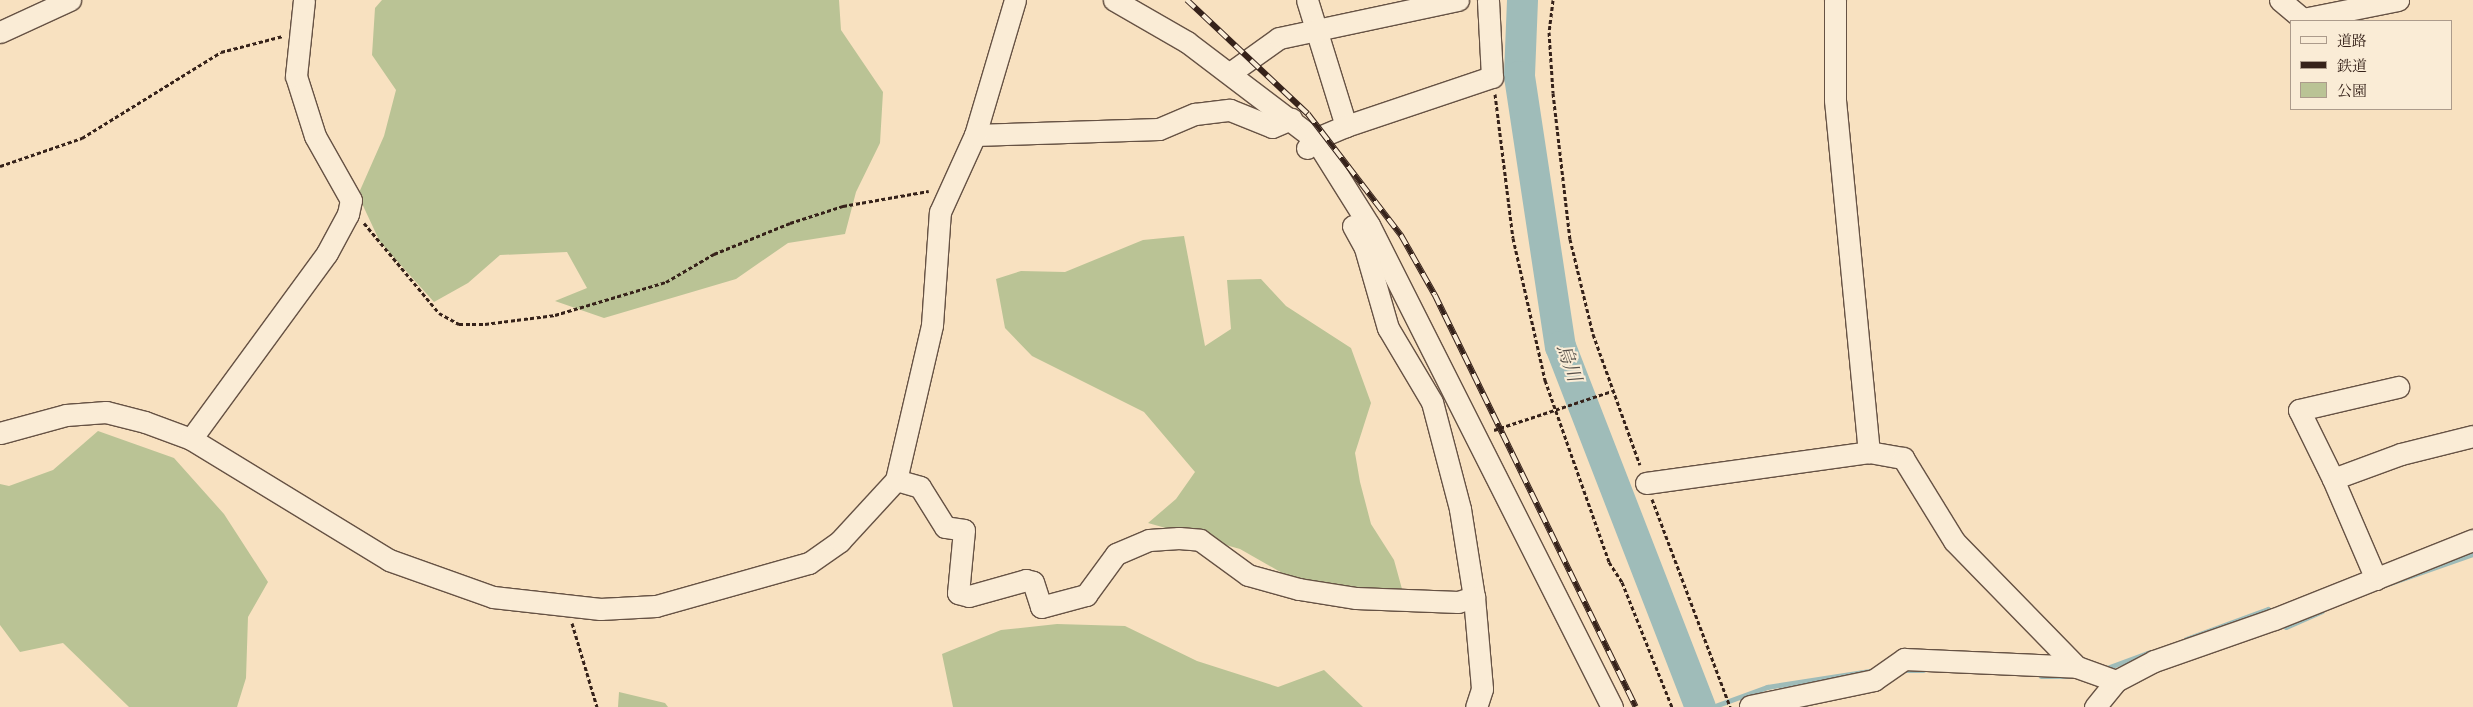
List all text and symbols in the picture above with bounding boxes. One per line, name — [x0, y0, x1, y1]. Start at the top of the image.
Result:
legend — [2290, 20, 2453, 110]
text: 道路 — [2337, 31, 2367, 51]
text: 鉄道 — [2337, 56, 2367, 76]
text: 公園 — [2337, 81, 2367, 101]
water label: 烏川 — [1551, 341, 1585, 385]

